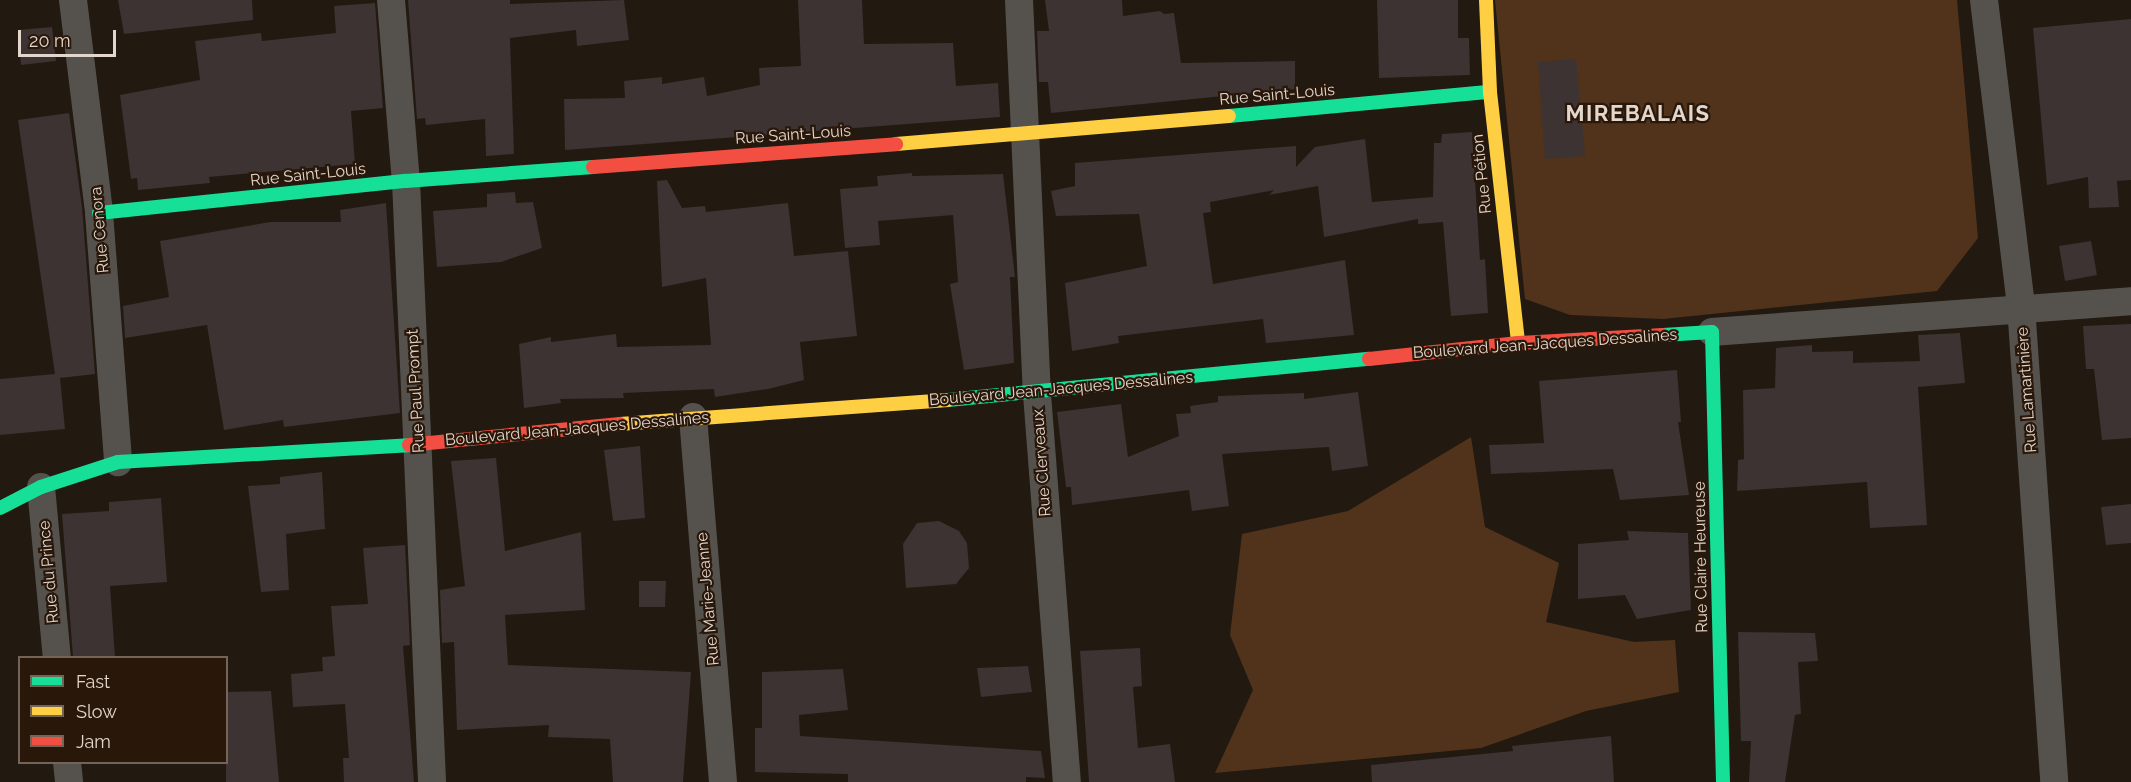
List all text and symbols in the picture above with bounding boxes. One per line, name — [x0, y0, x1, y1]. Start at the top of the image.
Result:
scale bar — [21, 18, 118, 56]
text: 20 m — [29, 30, 71, 51]
street label: Rue Saint-Louis — [1218, 80, 1336, 110]
district label: MIREBALAIS — [1566, 101, 1710, 127]
street label: Rue Saint-Louis — [735, 121, 851, 149]
street label: Rue Pétion — [1468, 133, 1496, 215]
street label: Rue Saint-Louis — [249, 159, 367, 191]
street label: Rue Cenora — [87, 186, 113, 274]
street label: Boulevard Jean-Jacques Dessalines — [1412, 325, 1678, 363]
street label: Rue Lamartinière — [2013, 326, 2041, 454]
street label: Rue Paul Prompt — [403, 328, 429, 454]
street label: Boulevard Jean-Jacques Dessalines — [928, 368, 1194, 410]
street label: Boulevard Jean-Jacques Dessalines — [444, 408, 710, 450]
street label: Rue Clerveaux — [1029, 409, 1055, 517]
street label: Rue Claire Heureuse — [1690, 481, 1712, 633]
street label: Rue du Prince — [35, 520, 63, 624]
street label: Rue Marie-Jeanne — [693, 531, 723, 667]
legend — [18, 656, 228, 764]
text: Fast — [76, 671, 110, 692]
text: Slow — [76, 701, 117, 722]
text: Jam — [76, 731, 111, 752]

